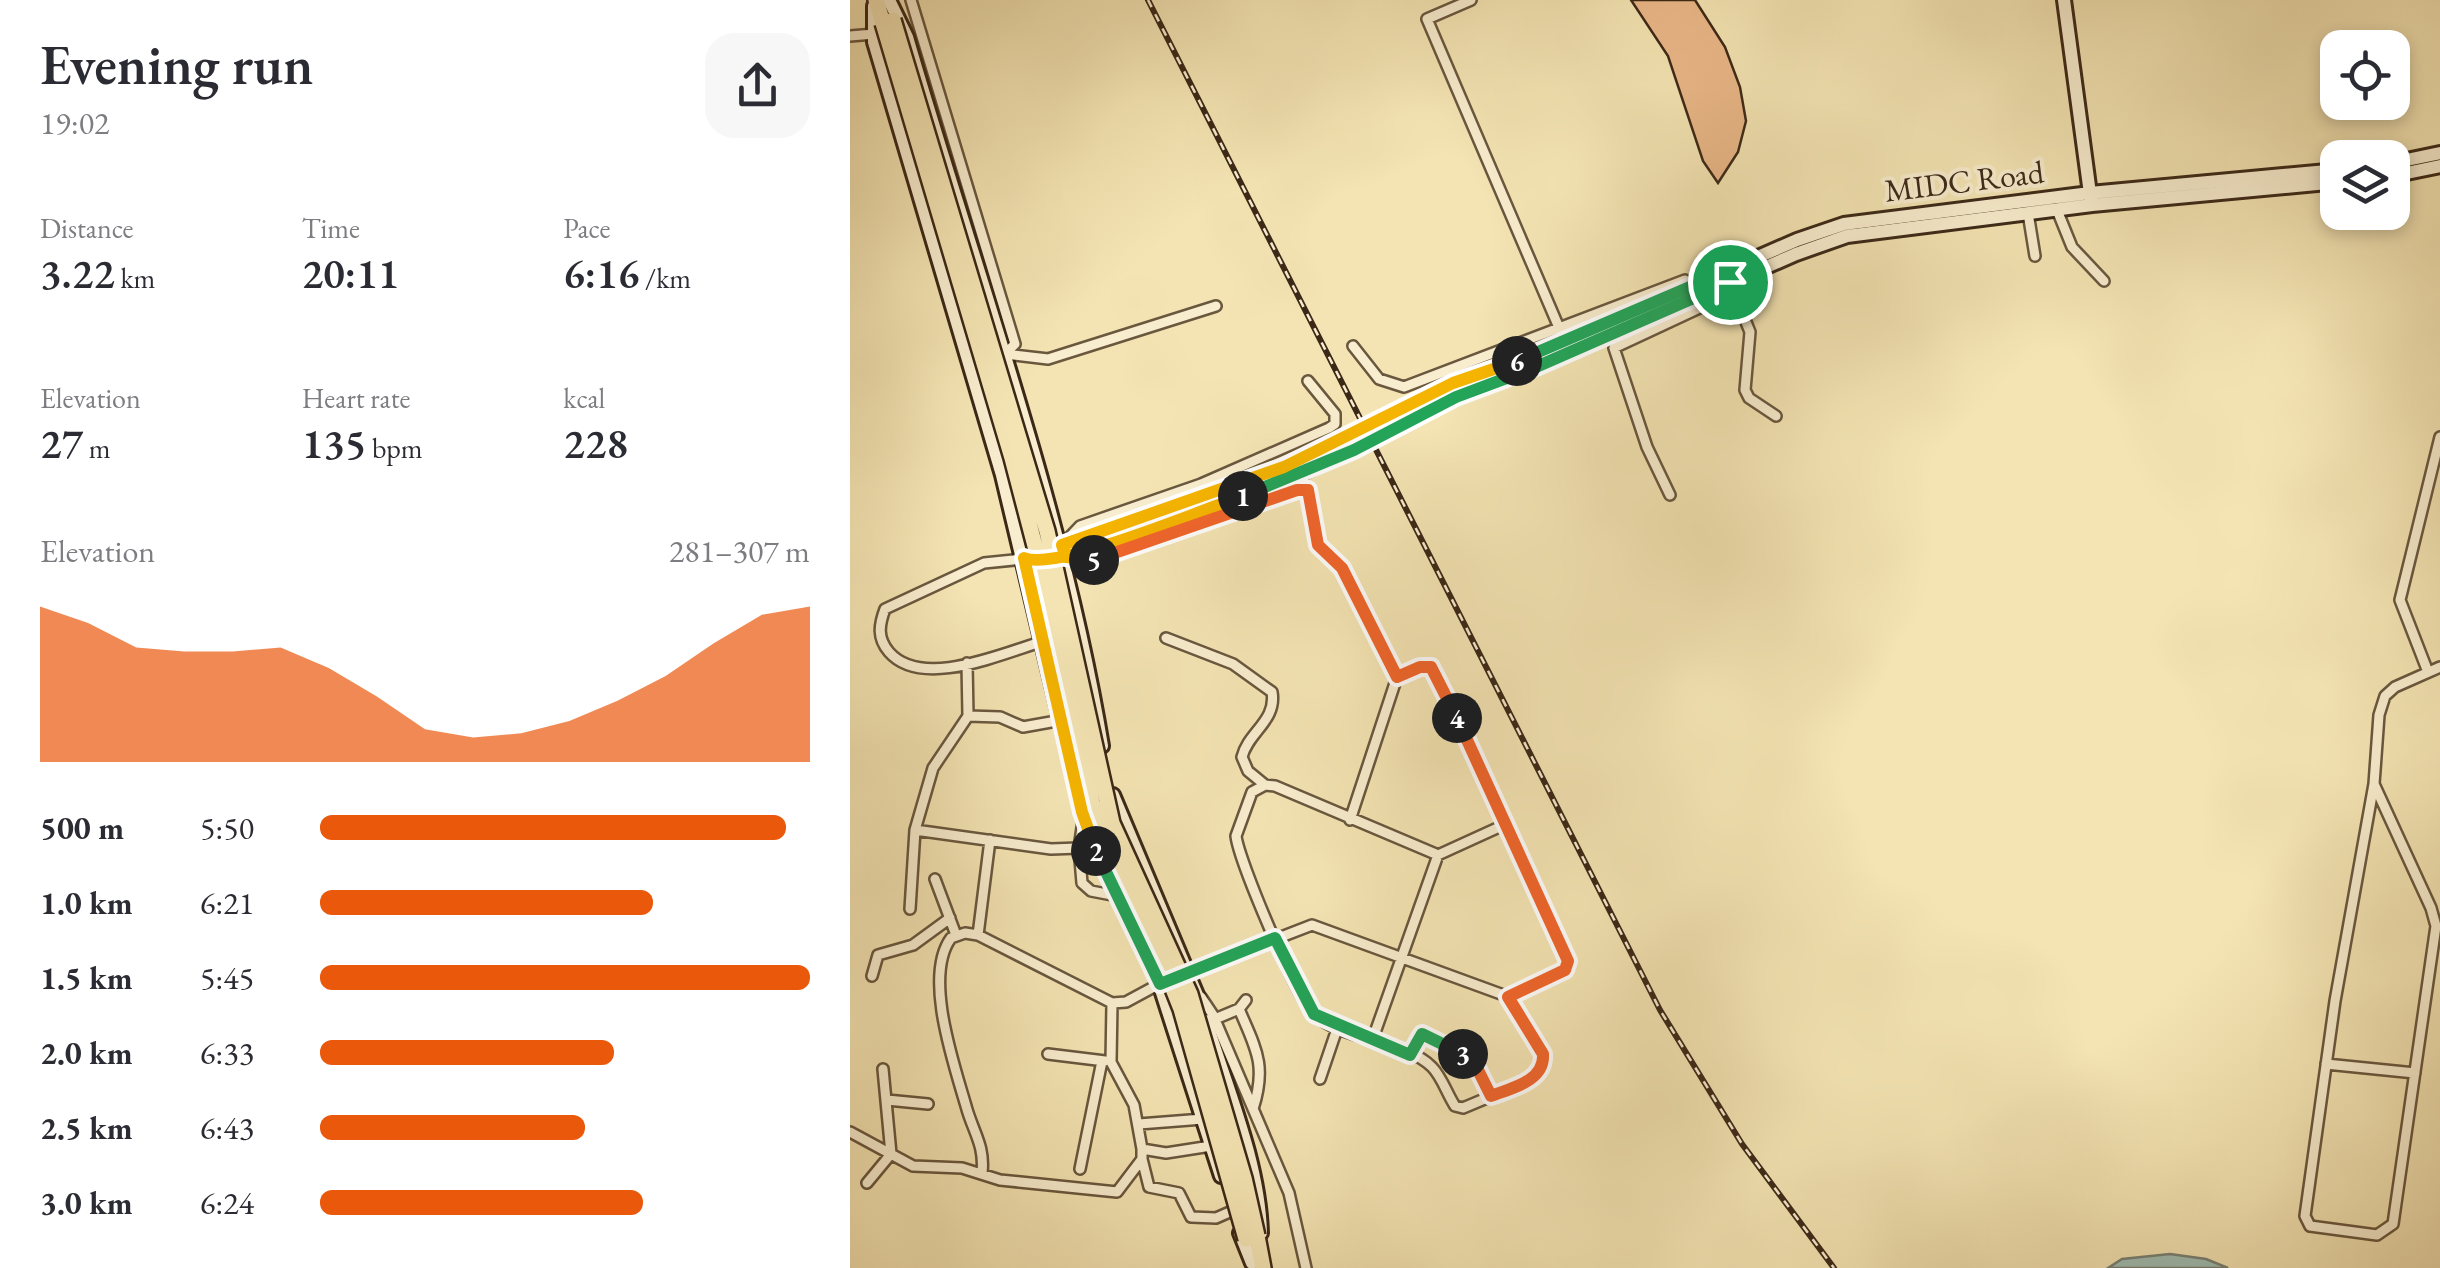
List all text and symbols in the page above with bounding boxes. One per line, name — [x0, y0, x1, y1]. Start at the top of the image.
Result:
text: Evening run — [40, 29, 313, 100]
map controls — [2320, 30, 2410, 230]
button: locate — [2320, 30, 2410, 120]
button: share — [705, 33, 810, 138]
text: 19:02 — [40, 102, 109, 144]
button: layers — [2320, 140, 2410, 230]
street label: MIDC Road — [1882, 150, 2047, 212]
text: Distance — [40, 210, 134, 246]
text: Time — [302, 210, 360, 246]
text: Pace — [563, 210, 610, 246]
pin — [1688, 240, 1773, 325]
text: 3.22 — [40, 246, 115, 301]
text: 20:11 — [302, 246, 399, 301]
text: 6:16 — [563, 246, 639, 301]
icon: arrive — [1703, 255, 1758, 310]
text: km — [115, 260, 155, 296]
text: /km — [639, 260, 691, 296]
pin: 6 — [1492, 336, 1542, 386]
text: 6 — [1510, 343, 1524, 379]
text: Elevation — [40, 380, 141, 416]
text: Heart rate — [302, 380, 410, 416]
text: kcal — [563, 380, 605, 416]
text: 27 — [40, 416, 83, 471]
text: 135 — [302, 416, 366, 471]
text: 228 — [563, 416, 628, 471]
text: m — [83, 430, 110, 466]
text: bpm — [366, 430, 423, 466]
pin: 1 — [1218, 471, 1268, 521]
text: 1 — [1236, 478, 1250, 514]
text: Elevation — [40, 530, 155, 572]
text: 281–307 m — [669, 530, 810, 572]
pin: 5 — [1069, 535, 1119, 585]
text: 5 — [1087, 542, 1101, 578]
pin: 4 — [1432, 693, 1482, 743]
text: 4 — [1450, 700, 1464, 736]
text: 500 m — [40, 807, 124, 849]
text: 5:50 — [200, 807, 254, 849]
pin: 2 — [1071, 826, 1121, 876]
text: 2 — [1089, 833, 1103, 869]
text: 1.0 km — [40, 882, 133, 924]
text: 6:21 — [200, 882, 254, 924]
text: 1.5 km — [40, 957, 133, 999]
text: 5:45 — [200, 957, 254, 999]
pin: 3 — [1438, 1029, 1488, 1079]
text: 2.0 km — [40, 1032, 133, 1074]
text: 6:33 — [200, 1032, 254, 1074]
text: 3 — [1456, 1036, 1470, 1072]
text: 2.5 km — [40, 1107, 133, 1149]
text: 6:43 — [200, 1107, 254, 1149]
text: 3.0 km — [40, 1182, 133, 1224]
text: 6:24 — [200, 1182, 254, 1224]

